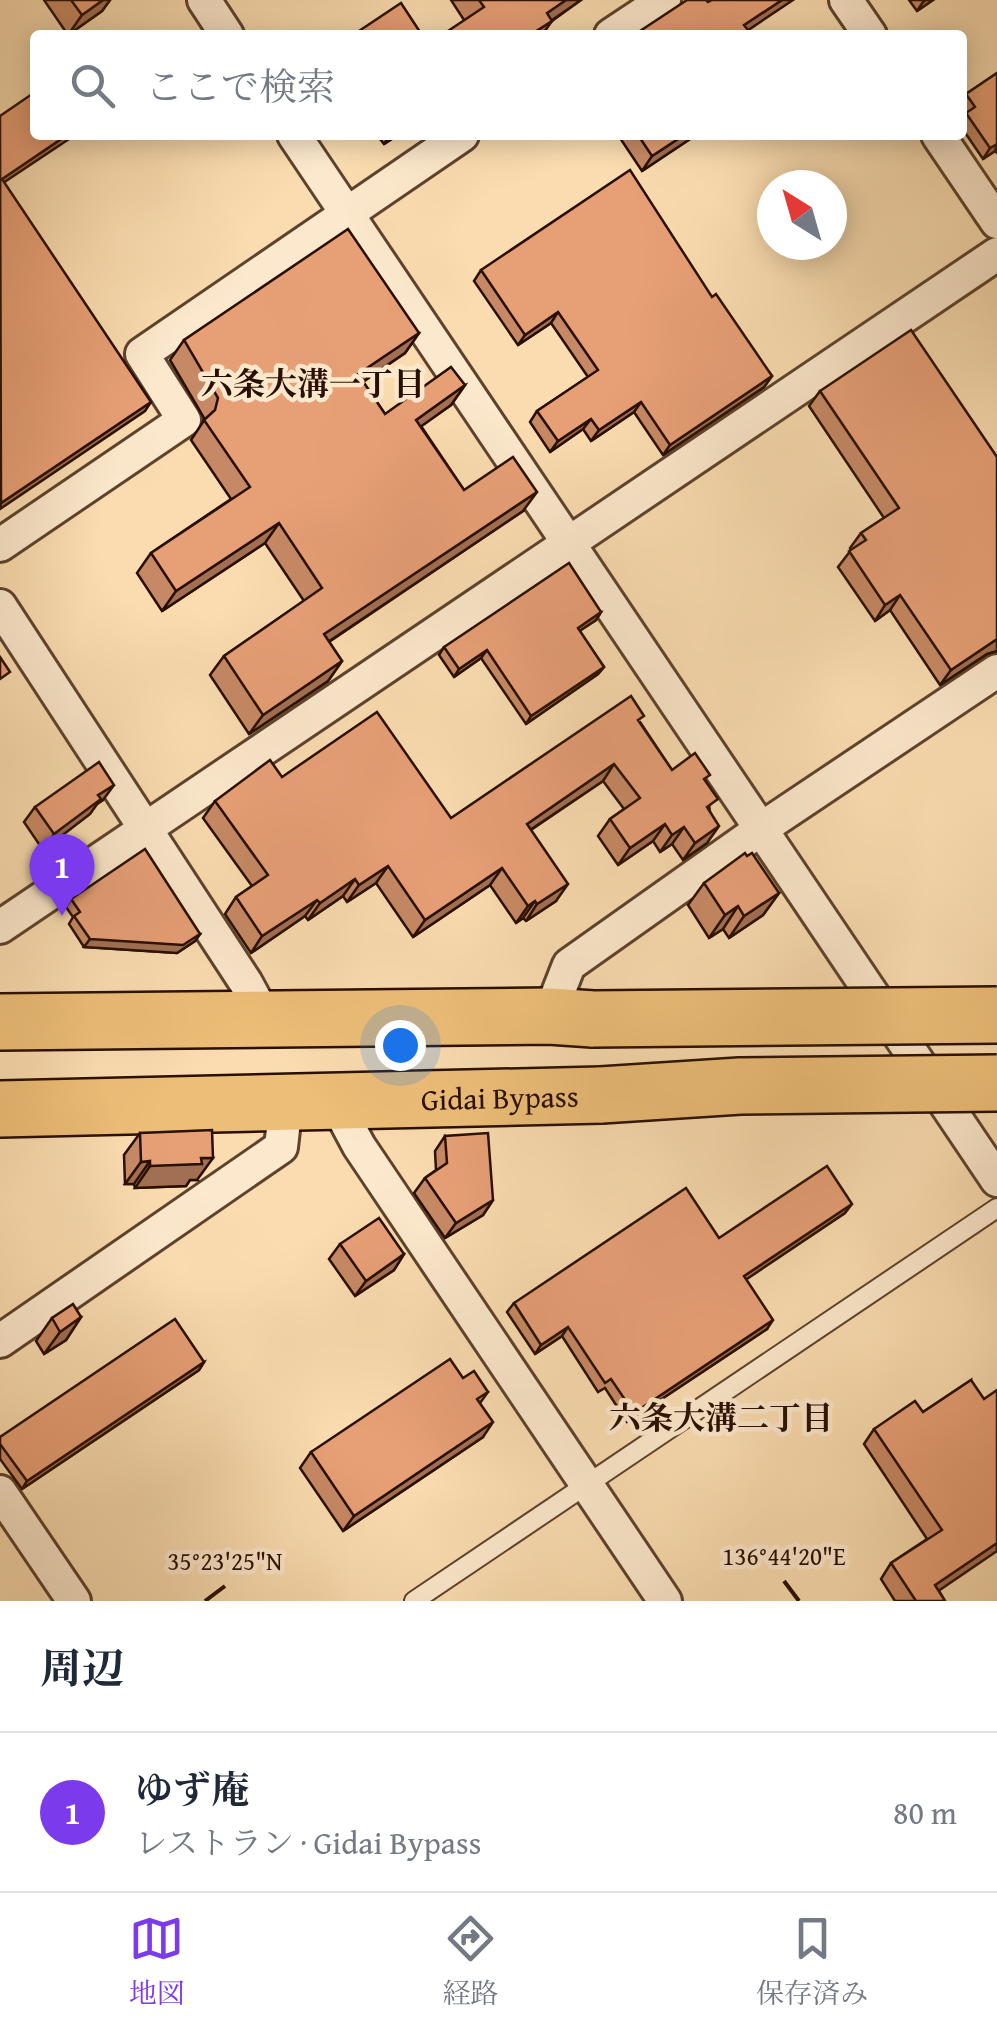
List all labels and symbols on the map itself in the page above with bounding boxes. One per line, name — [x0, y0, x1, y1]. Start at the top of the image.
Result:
north arrow — [757, 170, 847, 260]
district label: 六条大溝一丁目 — [201, 360, 425, 407]
pin: 1 — [30, 834, 94, 916]
your location — [375, 1020, 426, 1071]
street label: Gidai Bypass — [421, 1074, 579, 1121]
district label: 六条大溝二丁目 — [609, 1394, 833, 1441]
text: 136°44'20"E — [722, 1538, 846, 1574]
text: 35°23'25"N — [168, 1543, 282, 1579]

